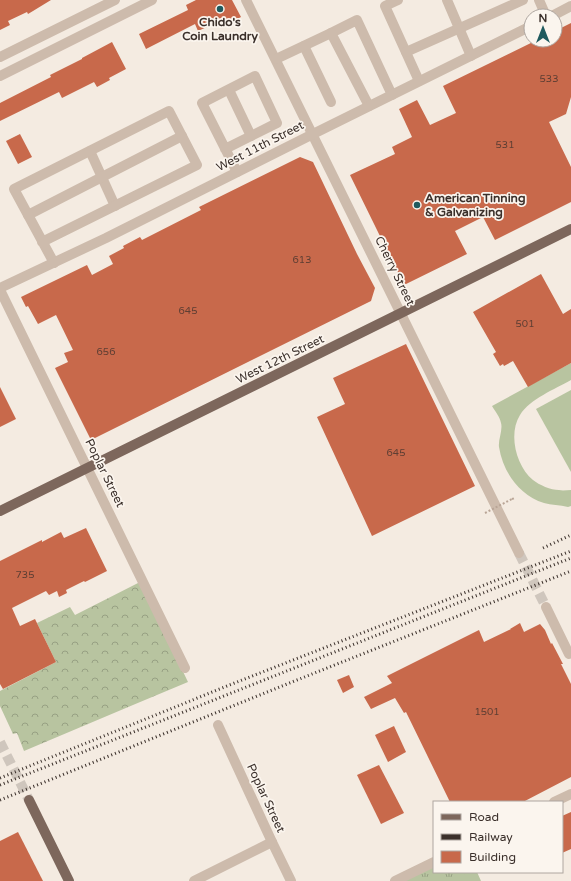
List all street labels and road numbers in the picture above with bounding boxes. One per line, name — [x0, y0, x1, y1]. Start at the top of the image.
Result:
street label: West 11th Street — [214, 118, 306, 174]
street label: Cherry Street — [372, 234, 418, 308]
street label: West 12th Street — [234, 331, 327, 386]
street label: Poplar Street — [82, 436, 128, 510]
street label: Poplar Street — [244, 761, 288, 835]

